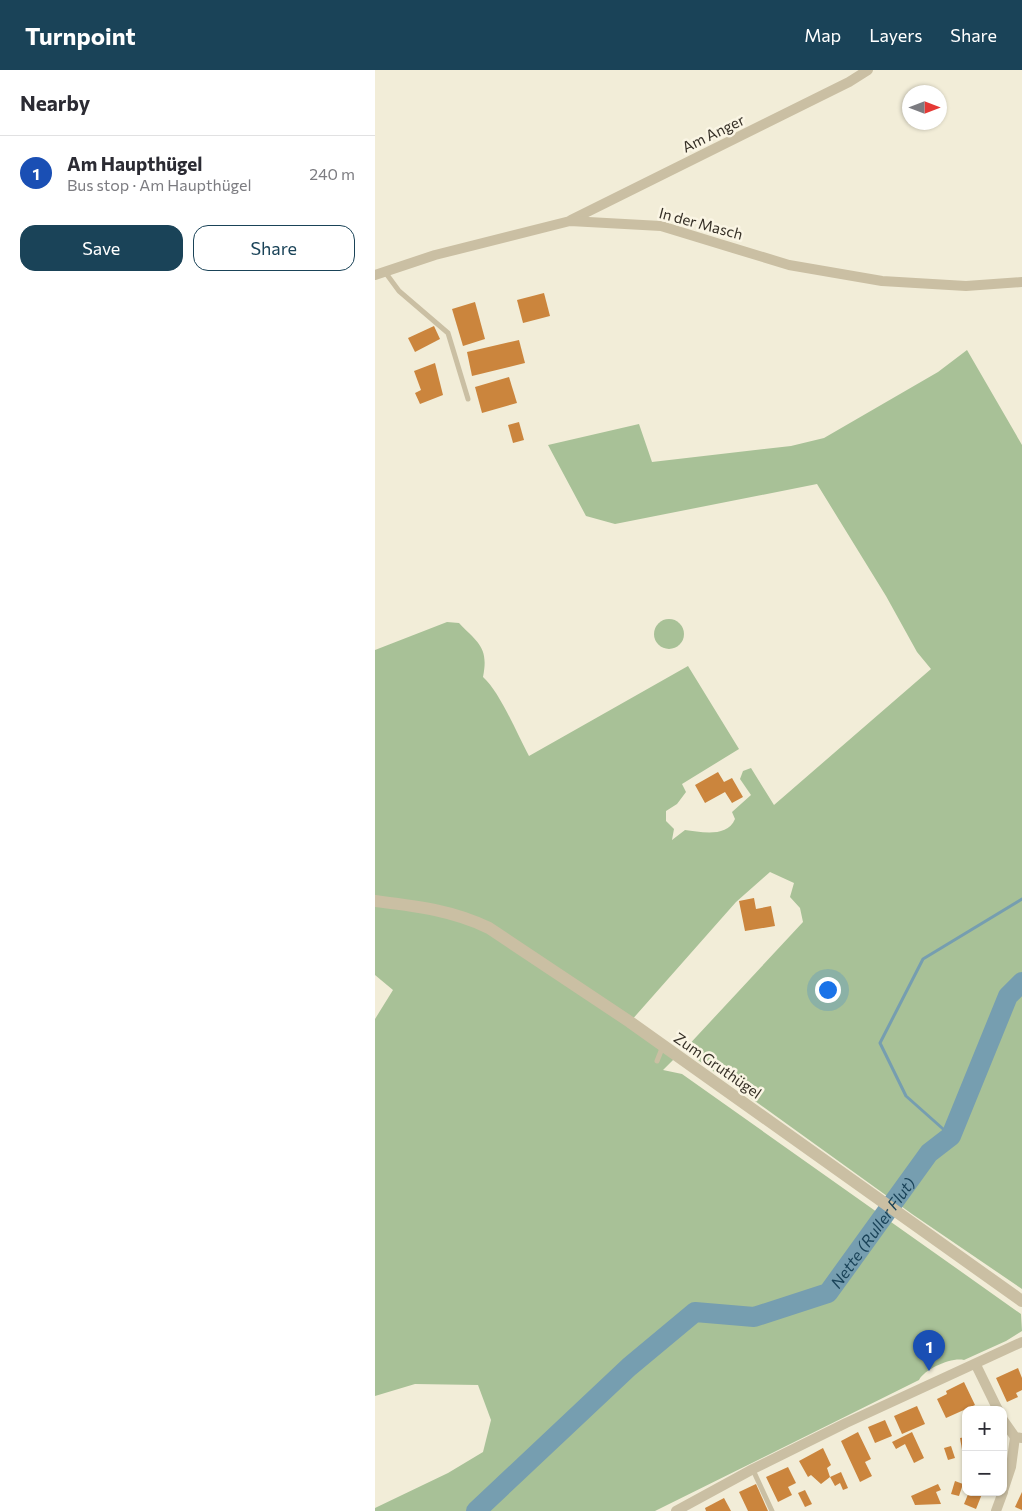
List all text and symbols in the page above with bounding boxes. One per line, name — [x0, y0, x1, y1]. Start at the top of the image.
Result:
text: Turnpoint — [25, 21, 136, 50]
text: Map — [804, 24, 841, 46]
text: Layers — [869, 24, 922, 46]
text: Share — [950, 24, 997, 46]
north arrow — [902, 85, 947, 130]
text: Nearby — [20, 90, 90, 115]
street label: Am Anger — [679, 110, 747, 156]
text: Am Haupthügel — [67, 152, 202, 175]
text: 1 — [32, 164, 40, 183]
text: 240 m — [309, 164, 355, 183]
text: Bus stop · Am Haupthügel — [67, 175, 252, 194]
street label: In der Masch — [657, 203, 745, 243]
button: Save — [20, 225, 183, 271]
button: Share — [193, 225, 355, 271]
your location — [815, 977, 841, 1003]
street label: Zum Gruthügel — [671, 1028, 765, 1102]
water label: Nette (Ruller Flut) — [826, 1173, 918, 1291]
pin: 1 — [913, 1330, 945, 1371]
map controls — [962, 1406, 1007, 1496]
button: + — [962, 1406, 1007, 1451]
button: − — [962, 1451, 1007, 1496]

